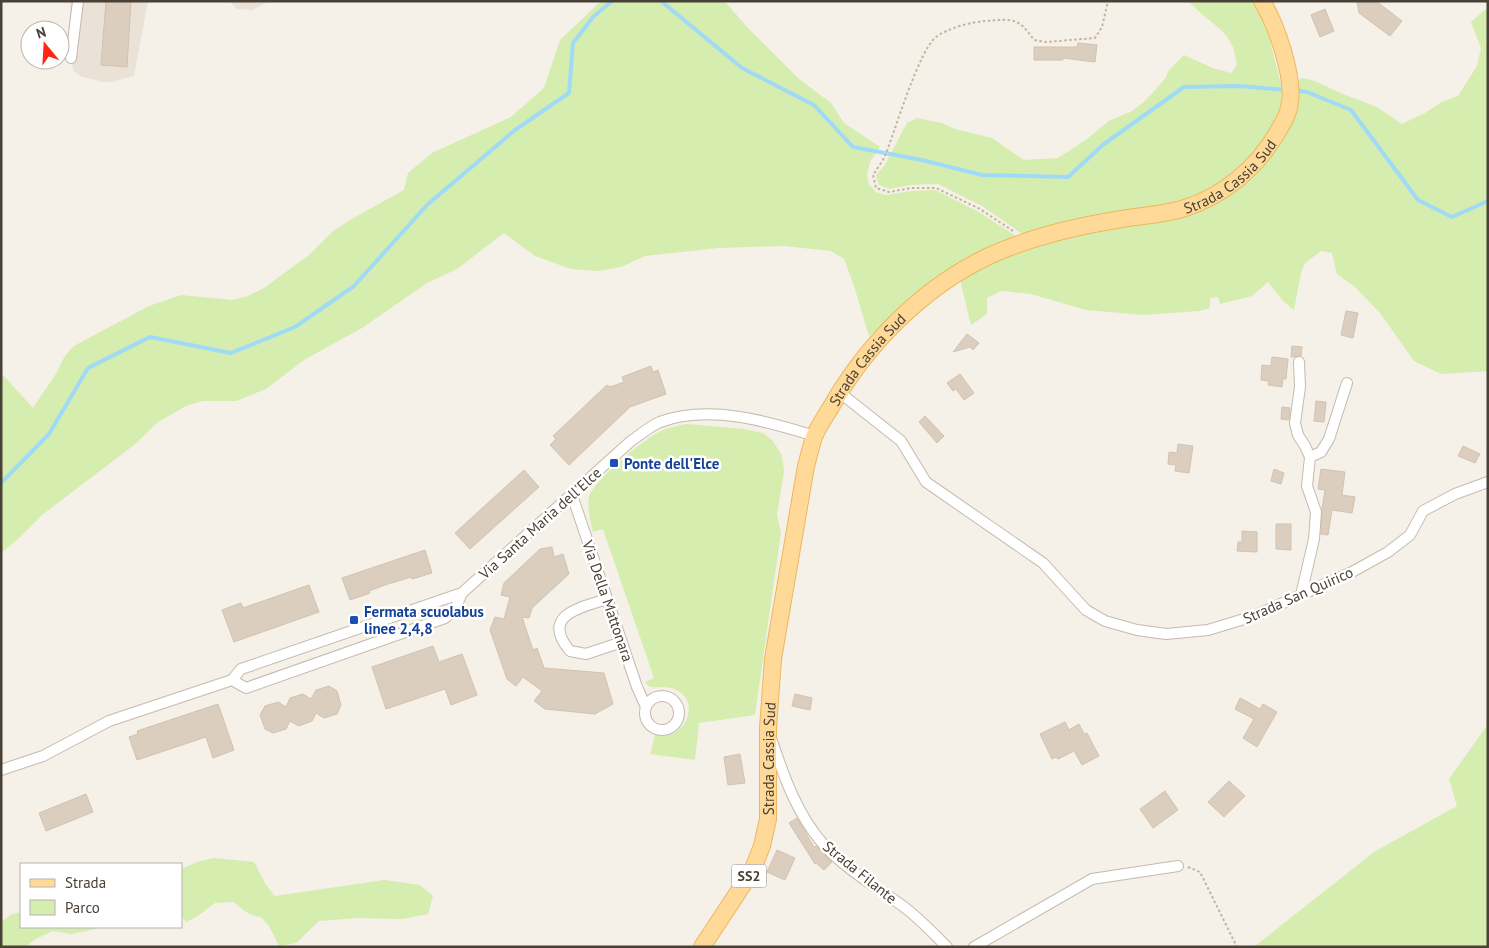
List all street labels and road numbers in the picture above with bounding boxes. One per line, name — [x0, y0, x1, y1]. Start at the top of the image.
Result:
street label: Strada Cassia Sud — [1181, 135, 1280, 217]
street label: Strada Cassia Sud — [824, 309, 909, 409]
street label: Via Santa Maria dell'Elce — [474, 463, 605, 584]
street label: Via Della Mattonara — [578, 537, 638, 664]
street label: Strada San Quirico — [1240, 562, 1356, 628]
street label: Strada Cassia Sud — [759, 701, 779, 815]
street label: Strada Filante — [819, 836, 901, 908]
road number: SS2 — [732, 864, 766, 888]

